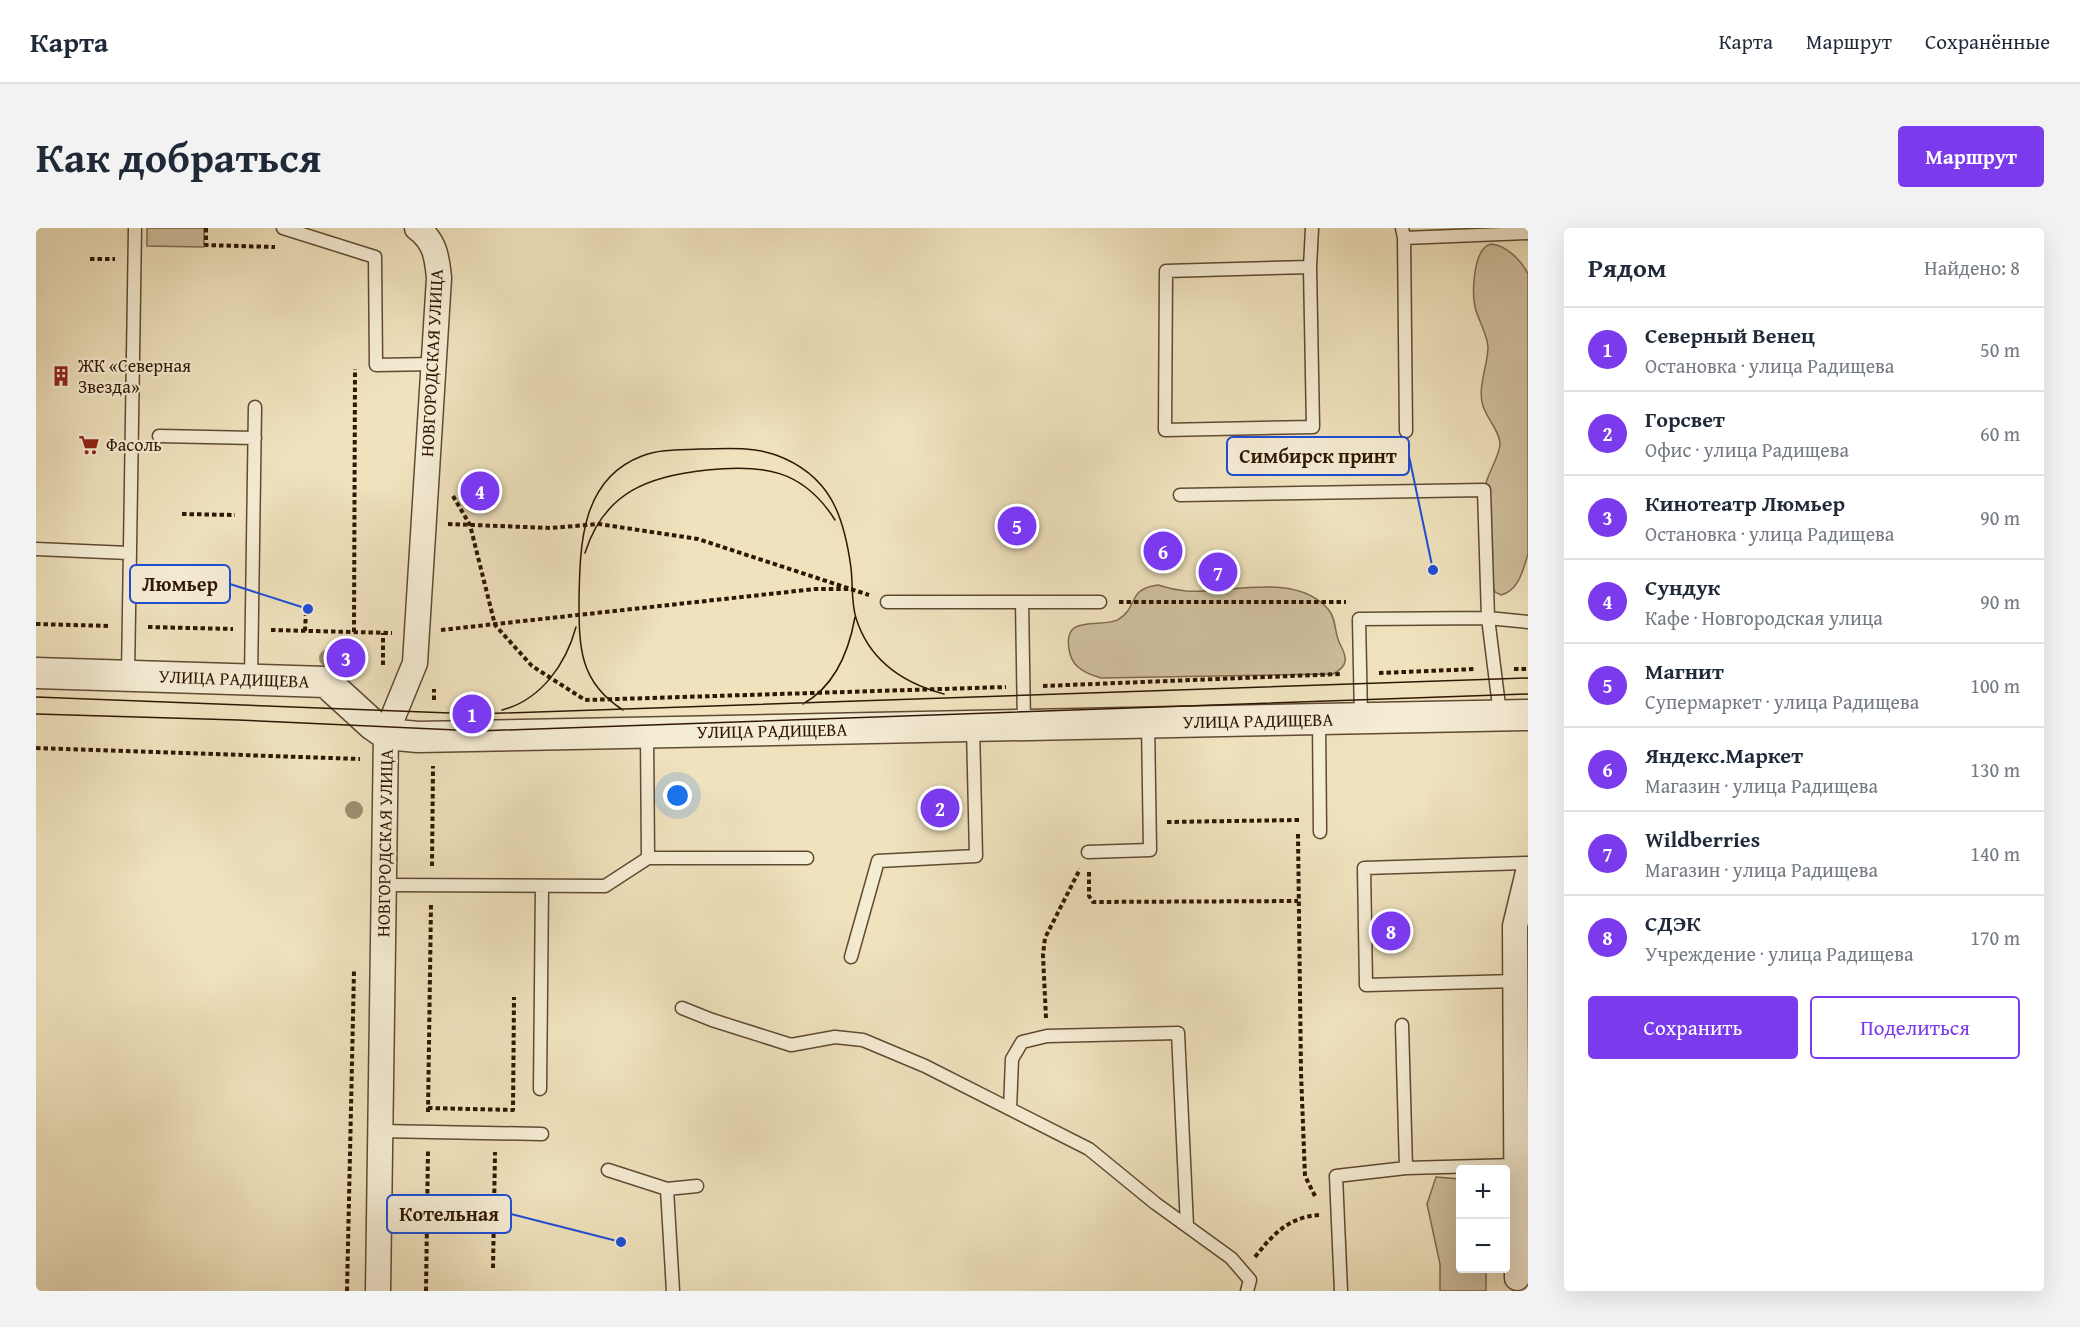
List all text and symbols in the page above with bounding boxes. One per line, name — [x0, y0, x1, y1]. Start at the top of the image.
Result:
text: Карта — [30, 21, 108, 62]
text: Карта — [1719, 26, 1773, 57]
text: Маршрут — [1806, 26, 1892, 57]
text: Сохранённые — [1925, 26, 2050, 57]
text: Как добраться — [36, 126, 321, 187]
button: Маршрут — [1898, 126, 2044, 187]
text: Рядом — [1588, 248, 1666, 287]
text: Найдено: 8 — [1924, 253, 2020, 282]
street label: НОВГОРОДСКАЯ УЛИЦА — [413, 268, 450, 458]
text: Северный Венец — [1645, 319, 1815, 351]
text: 1 — [1602, 335, 1613, 364]
text: 50 m — [1980, 335, 2020, 364]
text: Остановка · улица Радищева — [1645, 351, 1894, 380]
place label: ЖК «Северная Звезда» — [77, 352, 191, 400]
building icon: ЖК «Северная Звезда» — [49, 364, 73, 388]
text: Горсвет — [1645, 403, 1725, 435]
text: 2 — [1602, 419, 1613, 448]
text: 60 m — [1980, 419, 2020, 448]
place label: Фасоль — [106, 431, 162, 458]
supermarket icon: Фасоль — [77, 433, 101, 457]
text: Офис · улица Радищева — [1645, 435, 1849, 464]
callout: Симбирск принт — [1227, 437, 1409, 475]
text: Симбирск принт — [1239, 441, 1397, 470]
pin: 4 — [460, 468, 500, 514]
text: Кинотеатр Люмьер — [1645, 487, 1845, 519]
text: 3 — [1602, 503, 1613, 532]
text: 90 m — [1980, 503, 2020, 532]
pin: 5 — [998, 504, 1036, 548]
text: Остановка · улица Радищева — [1645, 519, 1894, 548]
pin: 6 — [1144, 528, 1182, 574]
pin: 7 — [1198, 550, 1238, 594]
callout: Люмьер — [130, 565, 230, 603]
text: Люмьер — [142, 569, 218, 598]
text: Сундук — [1645, 571, 1720, 603]
text: 4 — [1602, 587, 1613, 616]
text: 90 m — [1980, 587, 2020, 616]
text: Кафе · Новгородская улица — [1645, 603, 1883, 632]
pin: 3 — [326, 636, 366, 680]
text: Магнит — [1645, 655, 1724, 687]
street label: УЛИЦА РАДИЩЕВА — [158, 662, 310, 695]
text: 5 — [1602, 671, 1613, 700]
text: 100 m — [1970, 671, 2020, 700]
text: Супермаркет · улица Радищева — [1645, 687, 1919, 716]
pin: 1 — [452, 692, 492, 736]
street label: УЛИЦА РАДИЩЕВА — [1182, 706, 1334, 735]
street label: УЛИЦА РАДИЩЕВА — [696, 716, 848, 745]
text: Яндекс.Маркет — [1645, 739, 1803, 771]
street label: НОВГОРОДСКАЯ УЛИЦА — [369, 749, 400, 937]
text: 6 — [1602, 755, 1613, 784]
text: 130 m — [1970, 755, 2020, 784]
text: Магазин · улица Радищева — [1645, 771, 1878, 800]
your location — [663, 781, 692, 810]
pin: 2 — [920, 786, 960, 830]
text: Wildberries — [1645, 823, 1760, 855]
text: 7 — [1602, 839, 1613, 868]
text: 140 m — [1970, 839, 2020, 868]
text: Магазин · улица Радищева — [1645, 855, 1878, 884]
text: СДЭК — [1645, 907, 1701, 939]
pin: 8 — [1372, 908, 1410, 954]
text: 8 — [1602, 923, 1613, 952]
text: 170 m — [1970, 923, 2020, 952]
text: Учреждение · улица Радищева — [1645, 939, 1914, 968]
button: Сохранить — [1588, 996, 1798, 1059]
button: Поделиться — [1810, 996, 2020, 1059]
map controls — [1456, 1165, 1510, 1273]
button: + — [1456, 1165, 1510, 1219]
callout: Котельная — [387, 1195, 511, 1233]
text: Котельная — [399, 1199, 499, 1228]
button: − — [1456, 1219, 1510, 1273]

